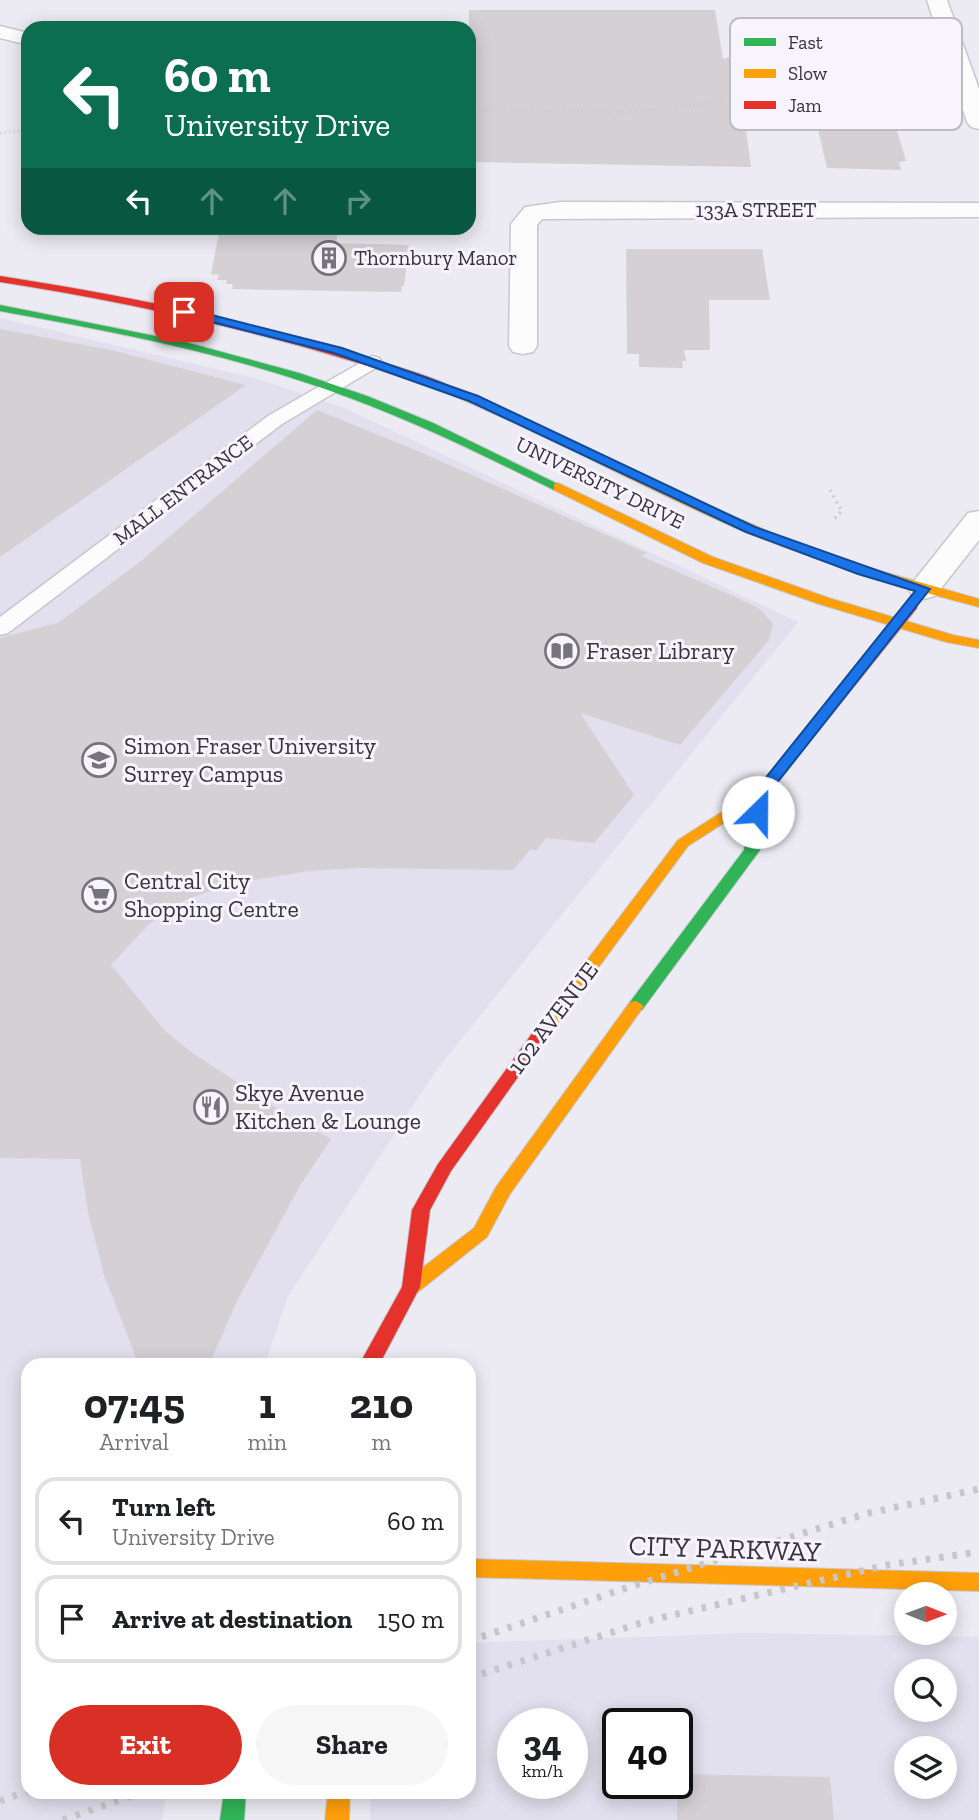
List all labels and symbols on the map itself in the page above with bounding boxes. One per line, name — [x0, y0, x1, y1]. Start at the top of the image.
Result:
legend — [730, 18, 962, 130]
text: Fast — [788, 31, 823, 54]
text: Slow — [788, 62, 828, 85]
text: Jam — [788, 94, 822, 117]
street label: 133A STREET — [695, 197, 817, 222]
building icon: Thornbury Manor — [310, 239, 348, 277]
place label: Thornbury Manor — [354, 245, 517, 270]
pin — [154, 282, 214, 342]
street label: MALL ENTRANCE — [108, 429, 257, 550]
street label: UNIVERSITY DRIVE — [512, 431, 689, 534]
library icon: Fraser Library — [543, 632, 581, 670]
place label: Fraser Library — [586, 636, 735, 665]
place label: Simon Fraser University Surrey Campus — [124, 731, 377, 788]
school or university icon: Simon Fraser University Surrey Campus — [80, 741, 118, 779]
position arrow — [721, 775, 795, 849]
place label: Central City Shopping Centre — [124, 866, 299, 923]
supermarket icon: Central City Shopping Centre — [80, 876, 118, 914]
street label: 102 AVENUE — [501, 956, 604, 1079]
place label: Skye Avenue Kitchen & Lounge — [235, 1078, 421, 1135]
restaurant icon: Skye Avenue Kitchen & Lounge — [192, 1088, 230, 1126]
street label: CITY PARKWAY — [628, 1529, 823, 1568]
north arrow — [894, 1582, 957, 1645]
speed limit sign: 40 — [602, 1708, 693, 1799]

